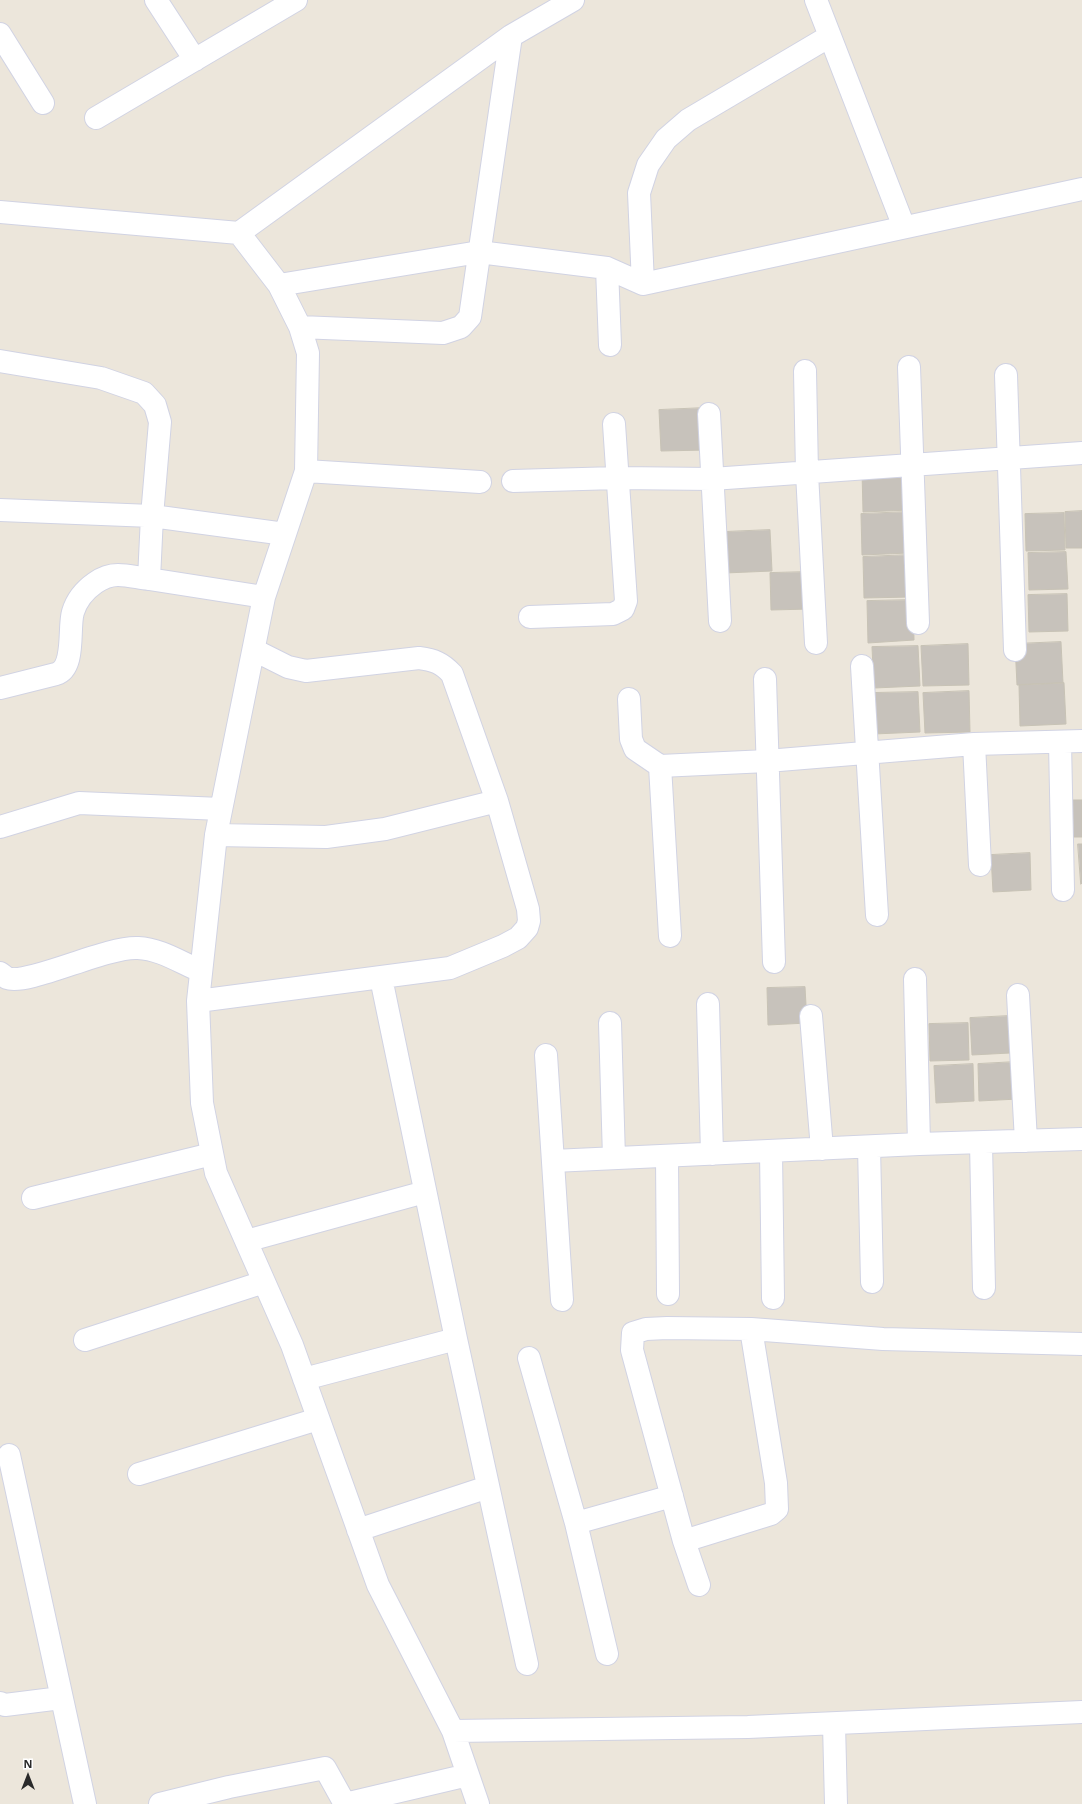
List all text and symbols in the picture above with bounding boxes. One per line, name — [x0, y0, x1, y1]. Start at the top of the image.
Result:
north arrow — [8, 1756, 48, 1796]
text: N — [24, 1756, 32, 1771]

